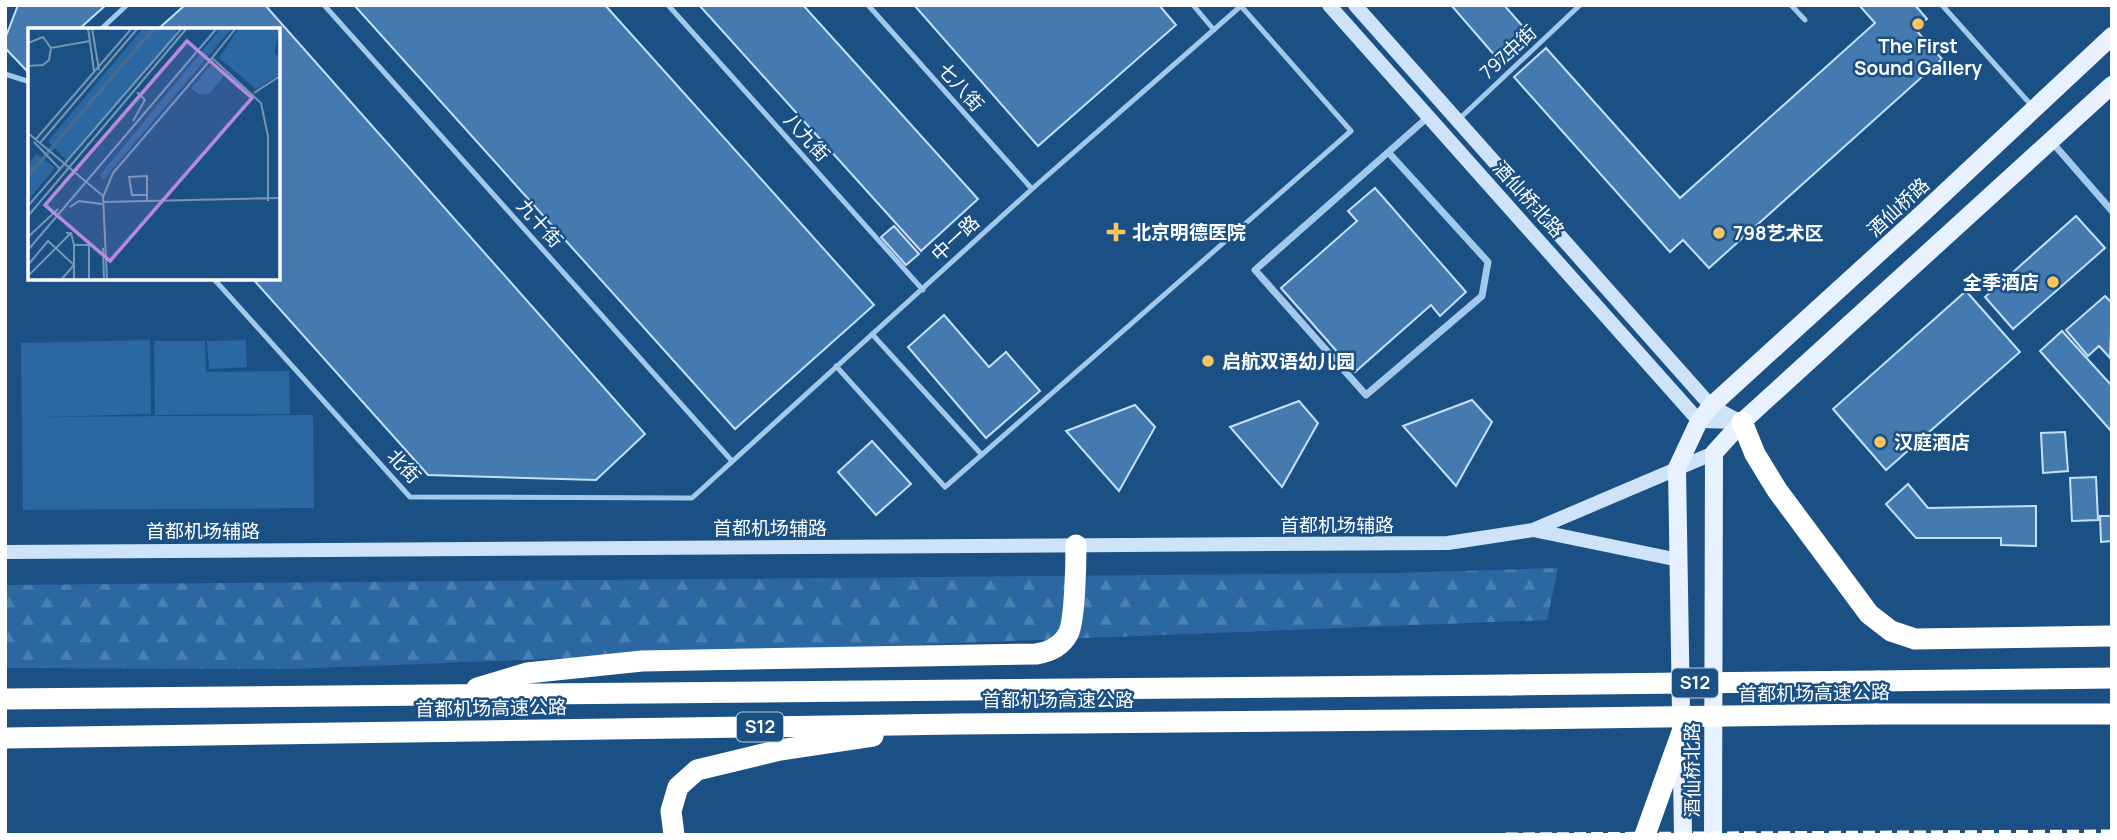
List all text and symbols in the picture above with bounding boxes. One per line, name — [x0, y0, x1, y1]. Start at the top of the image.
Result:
marker: The First Sound Gallery — [1910, 16, 1926, 32]
street label: 797中街 — [1474, 19, 1542, 85]
inset map — [28, 28, 280, 280]
place label: The First Sound Gallery — [1854, 33, 1982, 81]
street label: 七八街 — [932, 57, 990, 117]
street label: 八九街 — [778, 107, 836, 167]
street label: 酒仙桥北路 — [1488, 155, 1570, 243]
street label: 酒仙桥路 — [1861, 172, 1935, 242]
street label: 九十街 — [511, 193, 569, 253]
street label: 中一路 — [925, 209, 985, 267]
place label: 北京明德医院 — [1132, 219, 1246, 245]
place label: 798艺术区 — [1733, 220, 1824, 246]
marker: 北京明德医院 — [1106, 222, 1126, 242]
marker: 798艺术区 — [1711, 225, 1727, 241]
place label: 全季酒店 — [1963, 269, 2039, 295]
marker: 全季酒店 — [2045, 274, 2061, 290]
place label: 启航双语幼儿园 — [1222, 348, 1355, 374]
marker: 启航双语幼儿园 — [1200, 353, 1216, 369]
place label: 汉庭酒店 — [1894, 429, 1970, 455]
marker: 汉庭酒店 — [1872, 434, 1888, 450]
street label: 北街 — [382, 443, 426, 489]
street label: 首都机场辅路 — [1280, 512, 1394, 538]
street label: 首都机场辅路 — [713, 515, 827, 541]
street label: 首都机场辅路 — [146, 518, 260, 544]
road number: S12 — [1672, 668, 1718, 698]
street label: 首都机场高速公路 — [1738, 679, 1890, 707]
street label: 首都机场高速公路 — [982, 687, 1134, 713]
street label: 首都机场高速公路 — [415, 694, 567, 722]
road number: S12 — [737, 712, 783, 742]
street label: 酒仙桥北路 — [1679, 722, 1705, 818]

